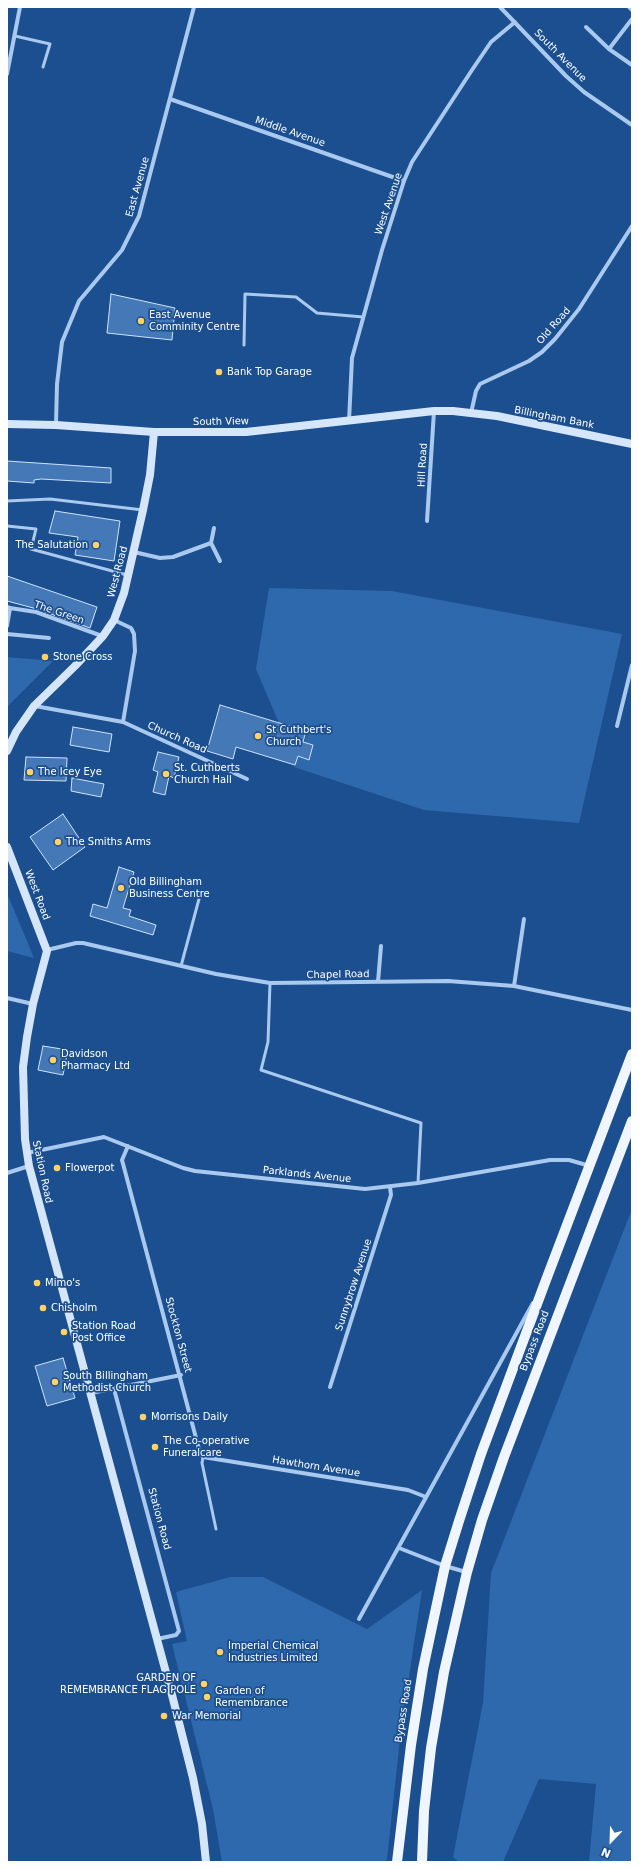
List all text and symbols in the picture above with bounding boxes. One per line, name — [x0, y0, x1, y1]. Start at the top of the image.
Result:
street label: South Avenue — [531, 27, 589, 85]
street label: Middle Avenue — [253, 114, 327, 150]
street label: East Avenue — [124, 156, 152, 218]
street label: West Avenue — [373, 171, 405, 237]
street label: Old Road — [535, 305, 573, 347]
place label: East Avenue Comminity Centre — [149, 309, 240, 332]
marker: East Avenue Comminity Centre — [136, 316, 146, 326]
place label: Bank Top Garage — [227, 366, 312, 378]
marker: Bank Top Garage — [214, 367, 224, 377]
street label: Billingham Bank — [513, 404, 595, 432]
street label: South View — [193, 416, 249, 428]
street label: Hill Road — [416, 443, 430, 487]
place label: The Salutation — [15, 539, 88, 551]
marker: The Salutation — [91, 540, 101, 550]
street label: West Road — [105, 545, 131, 599]
street label: The Green — [32, 599, 86, 627]
place label: Stone Cross — [53, 651, 112, 663]
marker: Stone Cross — [40, 652, 50, 662]
street label: Church Road — [145, 720, 209, 756]
place label: St Cuthbert's Church — [266, 724, 332, 748]
marker: St Cuthbert's Church — [253, 731, 263, 741]
place label: St. Cuthberts Church Hall — [174, 762, 240, 786]
place label: The Icey Eye — [38, 766, 102, 778]
marker: The Icey Eye — [25, 767, 35, 777]
marker: St. Cuthberts Church Hall — [161, 769, 171, 779]
place label: The Smiths Arms — [66, 836, 151, 848]
marker: The Smiths Arms — [53, 837, 63, 847]
street label: West Road — [22, 868, 52, 922]
place label: Old Billingham Business Centre — [129, 876, 210, 900]
marker: Old Billingham Business Centre — [116, 883, 126, 893]
street label: Chapel Road — [306, 968, 370, 982]
place label: Davidson Pharmacy Ltd — [61, 1048, 130, 1072]
marker: Davidson Pharmacy Ltd — [48, 1055, 58, 1065]
street label: Station Road — [29, 1140, 55, 1204]
place label: Flowerpot — [65, 1162, 114, 1174]
marker: Flowerpot — [52, 1163, 62, 1173]
street label: Parklands Avenue — [262, 1164, 352, 1186]
street label: Sunnybrow Avenue — [333, 1237, 375, 1333]
place label: Mimo's — [45, 1277, 80, 1289]
marker: Mimo's — [32, 1278, 42, 1288]
street label: Stockton Street — [162, 1296, 194, 1374]
place label: Chisholm — [51, 1302, 97, 1314]
marker: Chisholm — [38, 1303, 48, 1313]
street label: Bypass Road — [518, 1309, 552, 1373]
place label: Station Road Post Office — [72, 1320, 136, 1344]
marker: Station Road Post Office — [59, 1327, 69, 1337]
place label: South Billingham Methodist Church — [63, 1370, 151, 1394]
marker: South Billingham Methodist Church — [50, 1377, 60, 1387]
place label: Morrisons Daily — [151, 1411, 228, 1423]
marker: Morrisons Daily — [138, 1412, 148, 1422]
place label: The Co-operative Funeralcare — [163, 1435, 249, 1458]
marker: The Co-operative Funeralcare — [150, 1442, 160, 1452]
street label: Hawthorn Avenue — [271, 1454, 361, 1480]
street label: Station Road — [145, 1487, 173, 1551]
place label: Imperial Chemical Industries Limited — [228, 1640, 319, 1664]
marker: Imperial Chemical Industries Limited — [215, 1647, 225, 1657]
place label: GARDEN OF REMEMBRANCE FLAG POLE — [60, 1672, 196, 1696]
street label: Bypass Road — [393, 1678, 415, 1744]
marker: GARDEN OF REMEMBRANCE FLAG POLE — [199, 1679, 209, 1689]
place label: Garden of Remembrance — [215, 1685, 288, 1708]
marker: Garden of Remembrance — [202, 1692, 212, 1702]
place label: War Memorial — [172, 1710, 241, 1722]
marker: War Memorial — [159, 1711, 169, 1721]
north arrow — [591, 1821, 631, 1861]
text: N — [599, 1845, 613, 1860]

